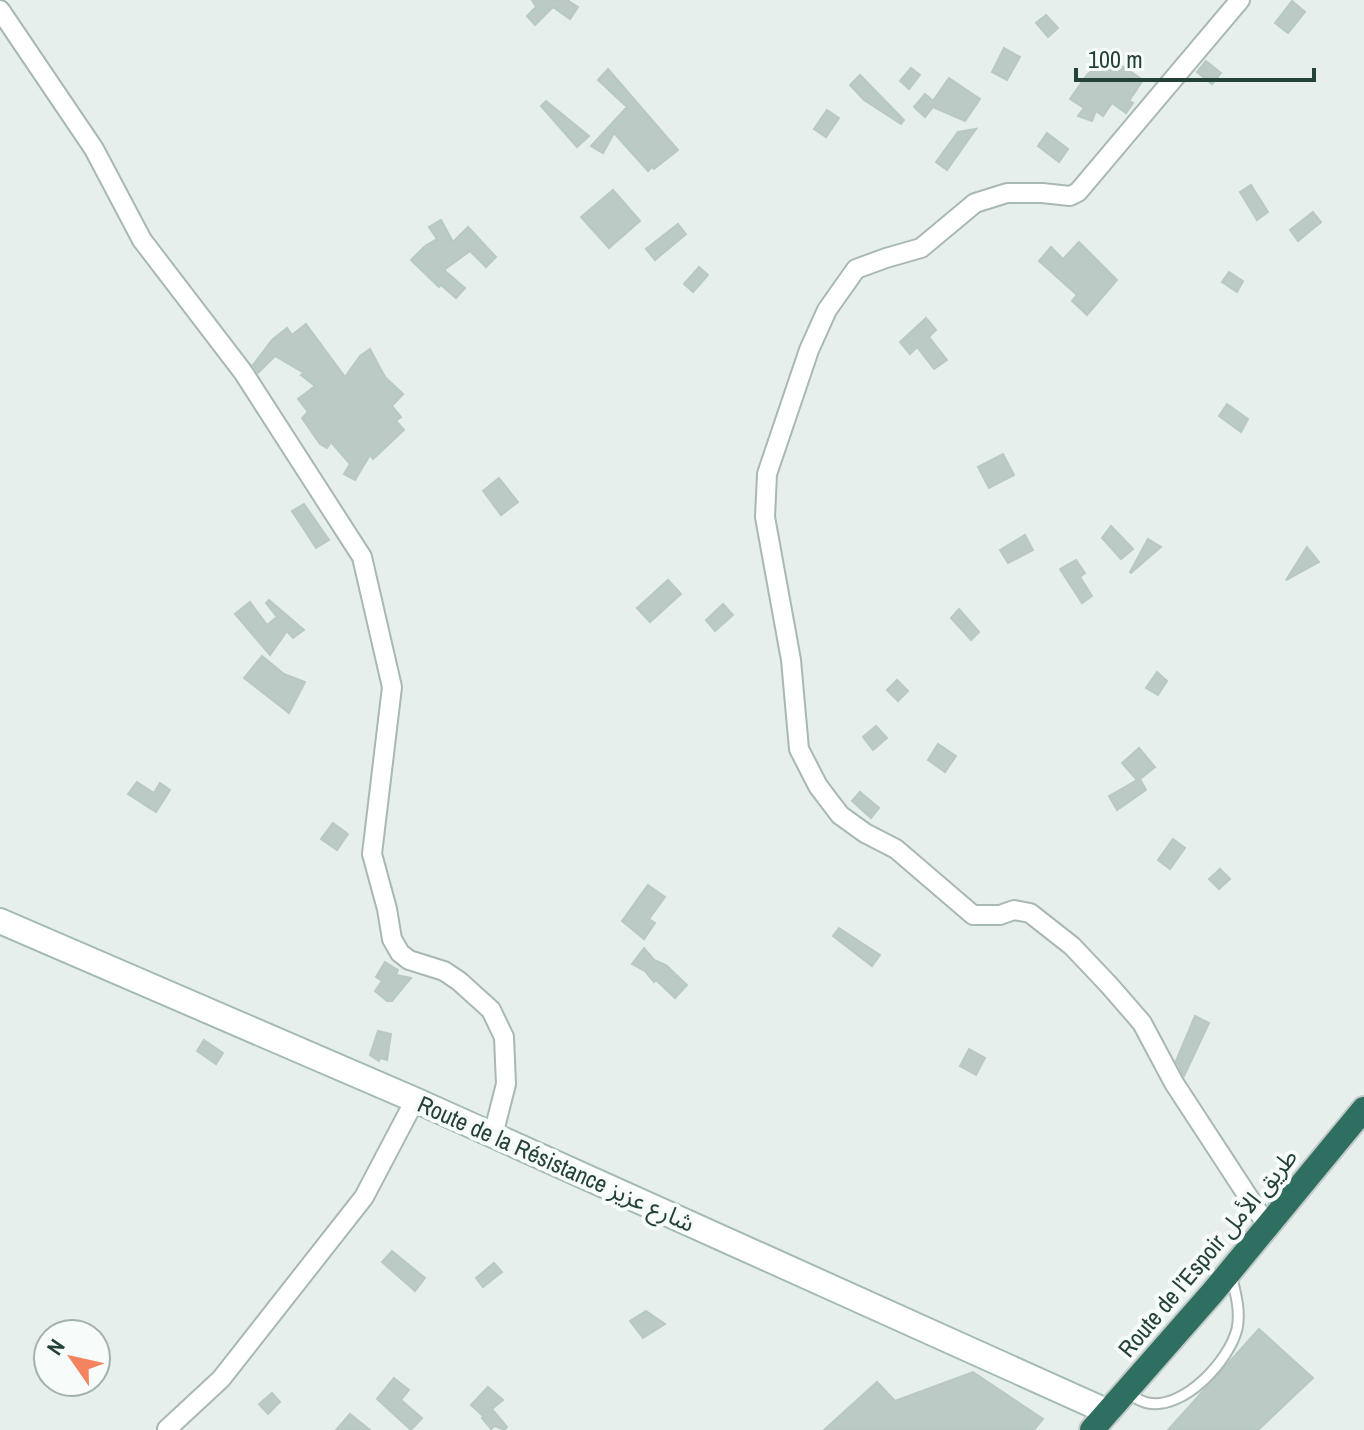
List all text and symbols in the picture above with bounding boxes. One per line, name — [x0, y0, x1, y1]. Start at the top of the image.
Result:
scale bar — [1076, 32, 1314, 82]
text: 100 m — [1088, 43, 1143, 75]
street label: Route de la Résistance شارع عزيز — [412, 1087, 700, 1241]
street label: Route de l’Espoir طريق الأمل — [1110, 1141, 1304, 1363]
north arrow — [32, 1318, 112, 1398]
text: N — [39, 1333, 71, 1361]

